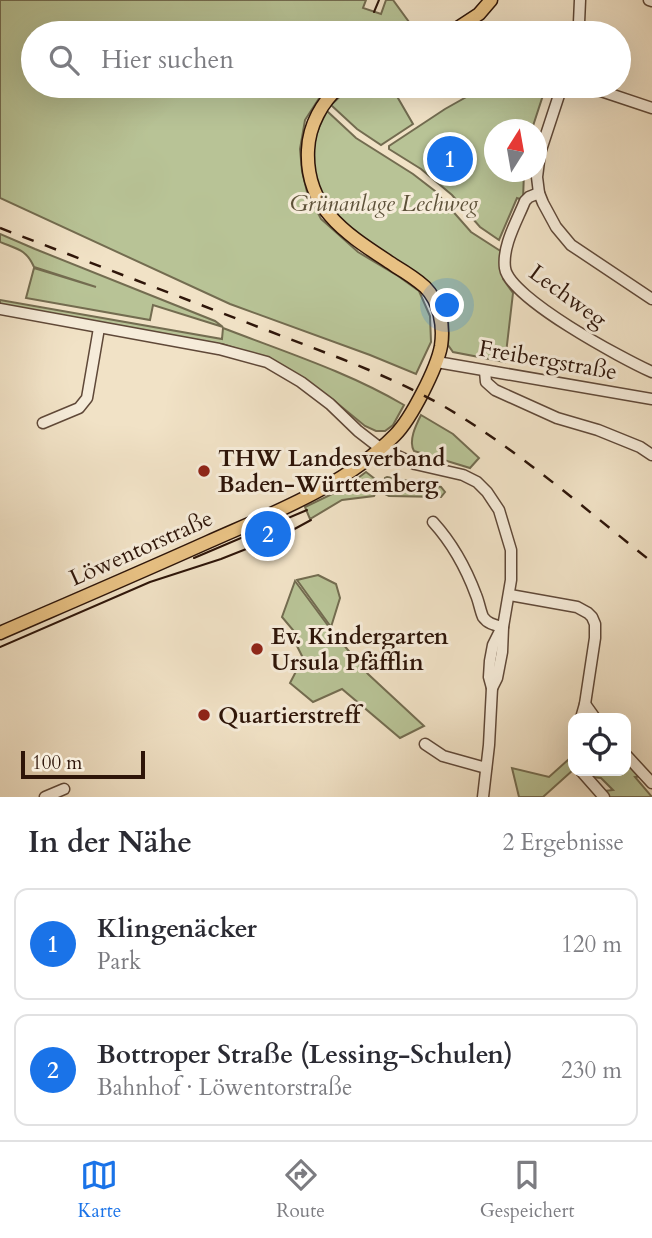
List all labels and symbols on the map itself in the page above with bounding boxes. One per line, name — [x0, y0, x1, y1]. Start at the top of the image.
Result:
north arrow — [484, 119, 547, 182]
pin: 1 — [427, 133, 473, 185]
park label: Grünanlage Lechweg — [290, 188, 479, 219]
street label: Lechweg — [523, 257, 613, 335]
your location — [430, 288, 464, 322]
street label: Freibergstraße — [476, 333, 620, 387]
place label: THW Landesverband Baden-Württemberg — [218, 443, 445, 500]
marker: THW Landesverband Baden-Württemberg — [196, 463, 212, 479]
street label: Löwentorstraße — [64, 503, 218, 593]
pin: 2 — [245, 508, 291, 560]
place label: Ev. Kindergarten Ursula Pfäfflin — [271, 621, 449, 678]
marker: Ev. Kindergarten Ursula Pfäfflin — [249, 641, 265, 657]
place label: Quartierstreff — [218, 700, 364, 731]
marker: Quartierstreff — [196, 707, 212, 723]
scale bar — [21, 748, 145, 780]

